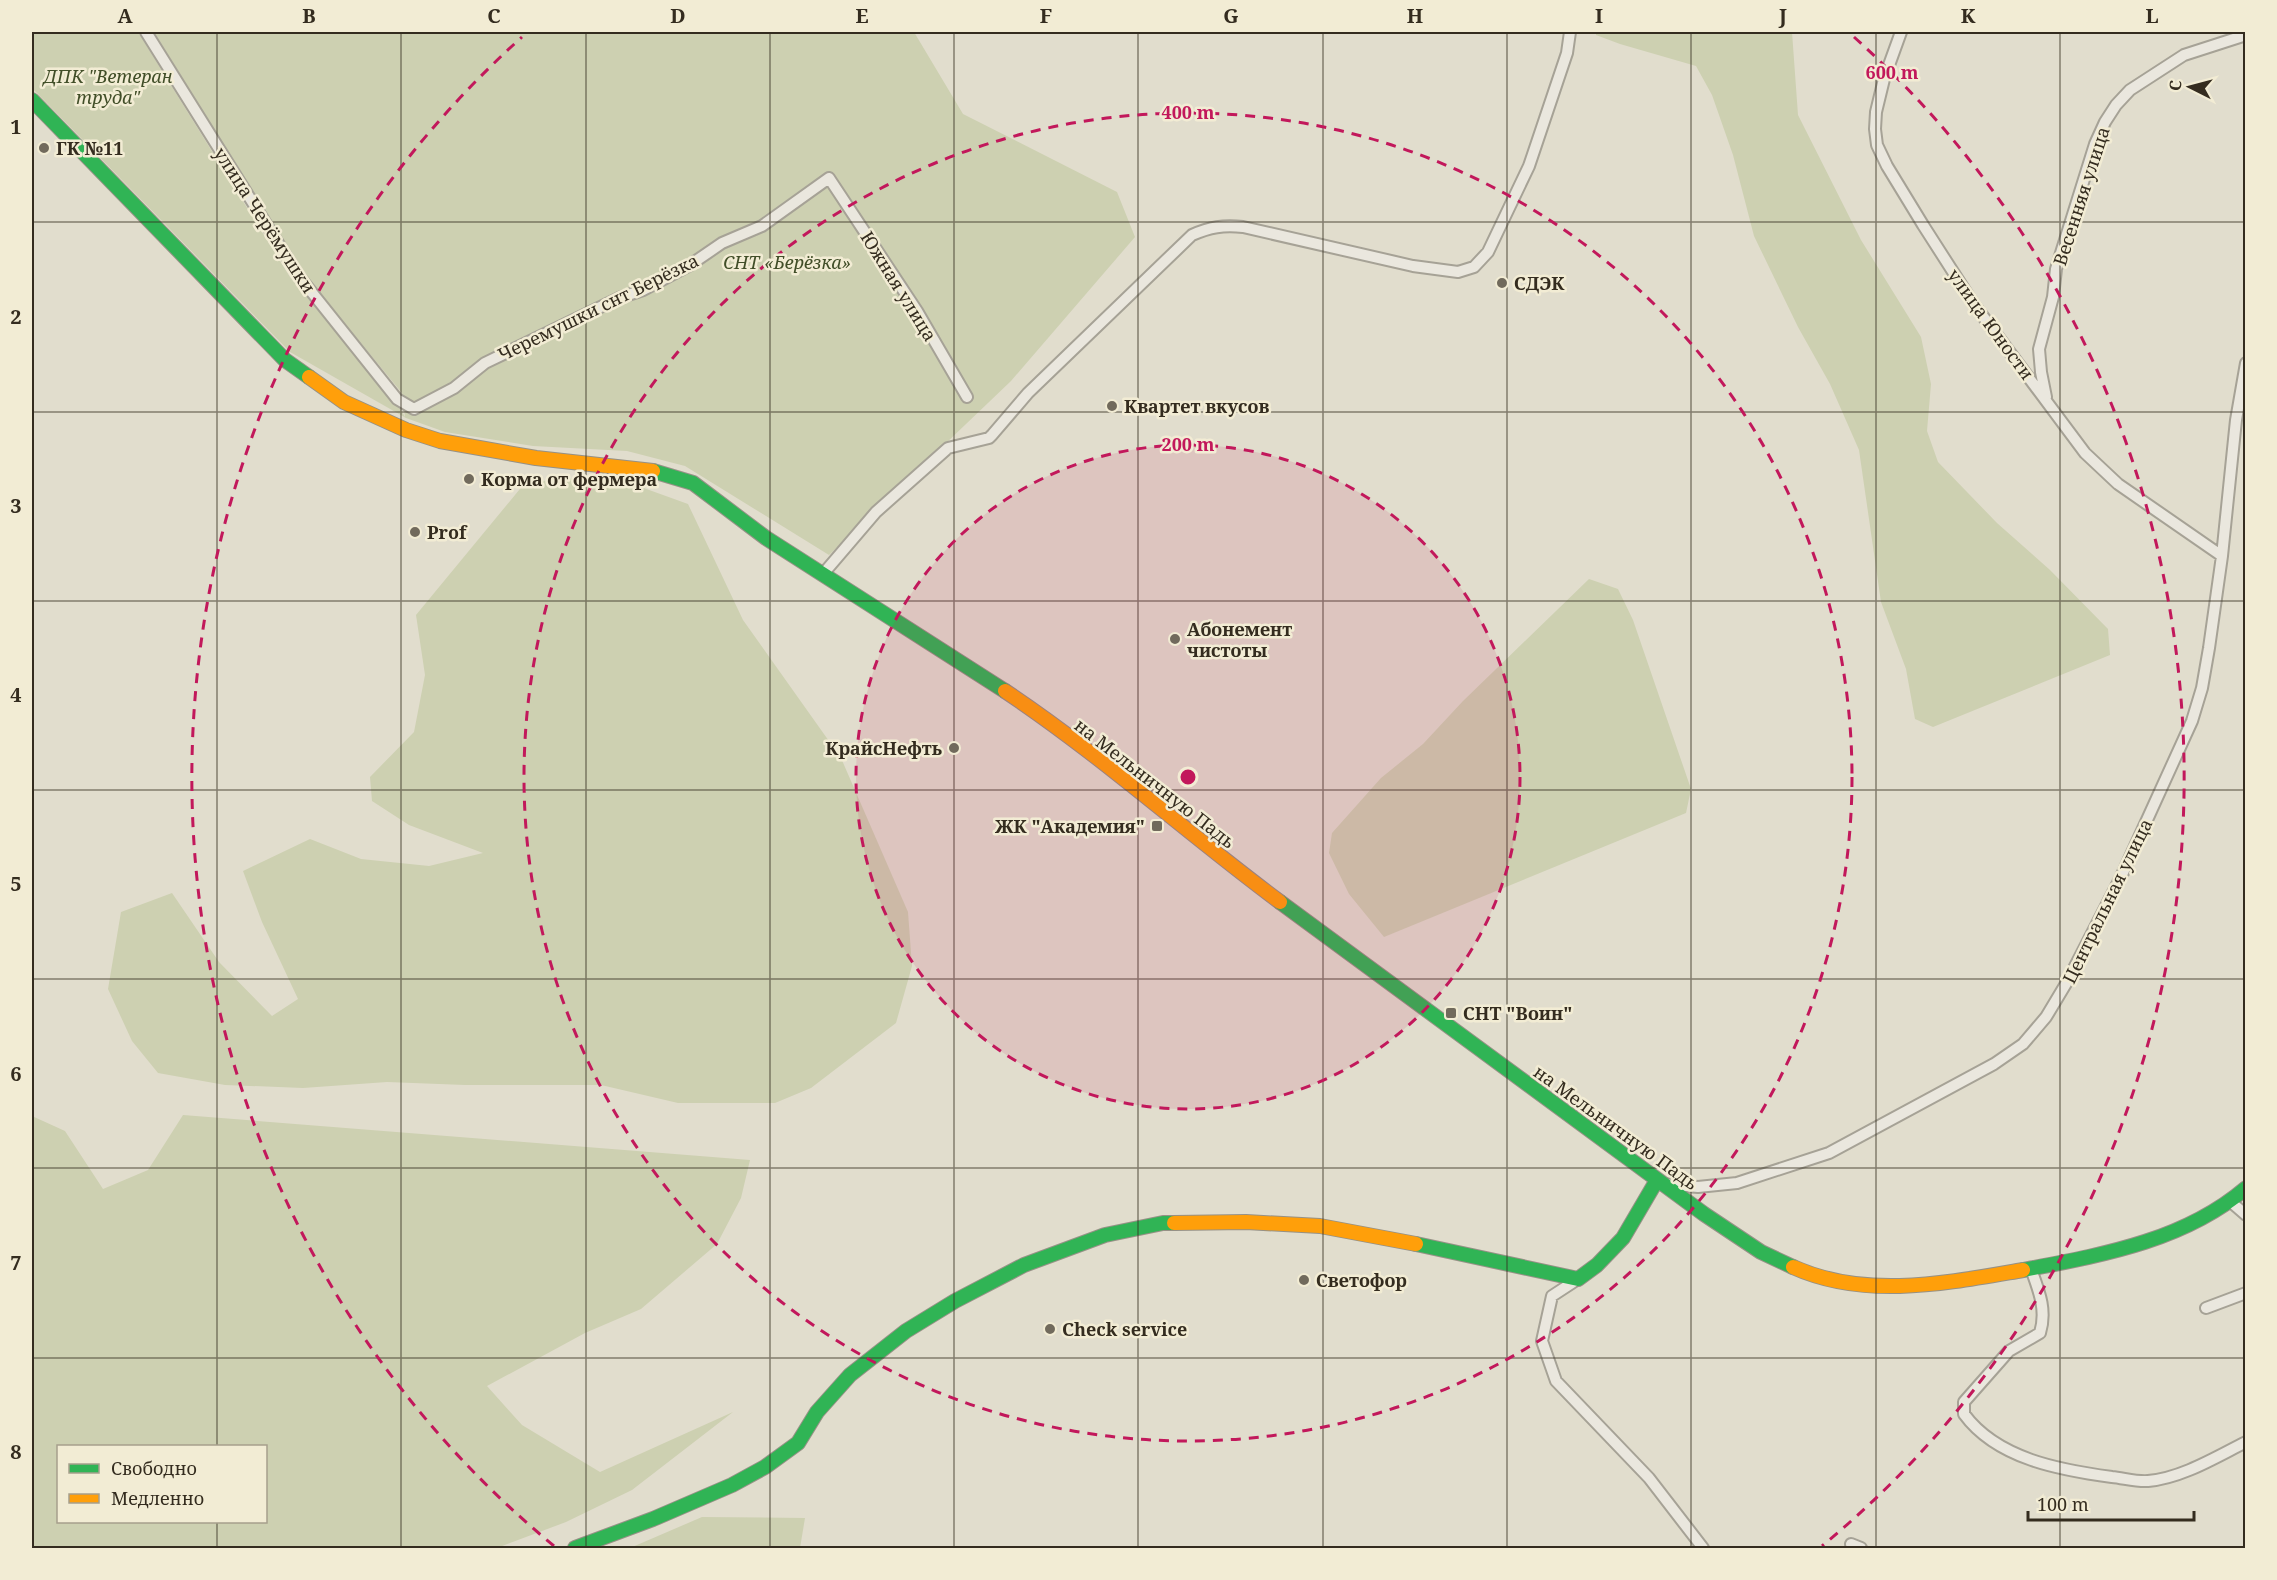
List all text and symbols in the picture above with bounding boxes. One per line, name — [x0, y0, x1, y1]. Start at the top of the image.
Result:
text: A — [117, 2, 133, 29]
text: B — [302, 2, 316, 29]
text: C — [487, 2, 501, 29]
text: D — [670, 2, 686, 29]
text: E — [855, 2, 869, 29]
text: F — [1040, 2, 1052, 29]
text: G — [1223, 2, 1239, 29]
text: H — [1407, 2, 1423, 29]
text: I — [1595, 2, 1603, 29]
text: J — [1778, 2, 1787, 29]
text: K — [1961, 2, 1976, 29]
text: L — [2145, 2, 2159, 29]
north arrow — [2160, 57, 2220, 117]
text: 600 m — [1866, 60, 1919, 84]
park label: ДПК "Ветеран труда" — [41, 64, 173, 109]
text: С — [2164, 79, 2187, 92]
text: 400 m — [1162, 100, 1215, 124]
text: 1 — [10, 113, 22, 140]
street label: Весенняя улица — [2047, 123, 2115, 269]
place label: ГК №11 — [56, 136, 123, 160]
marker: ГК №11 — [37, 141, 51, 155]
street label: улица Черёмушки — [209, 142, 321, 298]
street label: Южная улица — [856, 226, 942, 346]
street label: Черемушки снт Берёзка — [494, 248, 702, 366]
park label: СНТ «Берёзка» — [723, 250, 851, 274]
street label: улица Юности — [1943, 264, 2039, 384]
place label: СДЭК — [1514, 271, 1565, 295]
marker: СДЭК — [1495, 276, 1509, 290]
text: 2 — [10, 303, 22, 330]
place label: Квартет вкусов — [1124, 394, 1269, 418]
marker: Квартет вкусов — [1105, 399, 1119, 413]
text: 200 m — [1162, 432, 1215, 456]
place label: Корма от фермера — [481, 467, 657, 491]
marker: Корма от фермера — [462, 472, 476, 486]
text: 3 — [10, 492, 22, 519]
place label: Prof — [427, 520, 468, 544]
marker: Prof — [408, 525, 422, 539]
place label: Абонемент чистоты — [1187, 617, 1292, 662]
marker: Абонемент чистоты — [1168, 632, 1182, 646]
text: 4 — [10, 681, 22, 708]
street label: на Мельничную Падь — [1070, 713, 1240, 853]
place label: КрайсНефть — [825, 736, 942, 760]
marker: КрайсНефть — [947, 741, 961, 755]
centre of rings — [1178, 767, 1198, 787]
place label: ЖК "Академия" — [995, 814, 1145, 838]
street label: Центральная улица — [2057, 815, 2157, 987]
marker: ЖК "Академия" — [1150, 819, 1164, 833]
text: 5 — [10, 870, 22, 897]
place label: СНТ "Воин" — [1463, 1001, 1572, 1025]
marker: СНТ "Воин" — [1444, 1006, 1458, 1020]
street label: на Мельничную Падь — [1529, 1059, 1703, 1195]
text: 6 — [10, 1060, 22, 1087]
text: 7 — [10, 1249, 22, 1276]
place label: Светофор — [1316, 1268, 1407, 1292]
marker: Светофор — [1297, 1273, 1311, 1287]
place label: Check service — [1062, 1317, 1187, 1341]
marker: Check service — [1043, 1322, 1057, 1336]
text: 8 — [10, 1438, 22, 1465]
legend — [57, 1445, 267, 1523]
text: Свободно — [111, 1456, 197, 1480]
scale bar — [2028, 1484, 2194, 1522]
text: Медленно — [111, 1486, 204, 1510]
text: 100 m — [2037, 1492, 2089, 1516]

